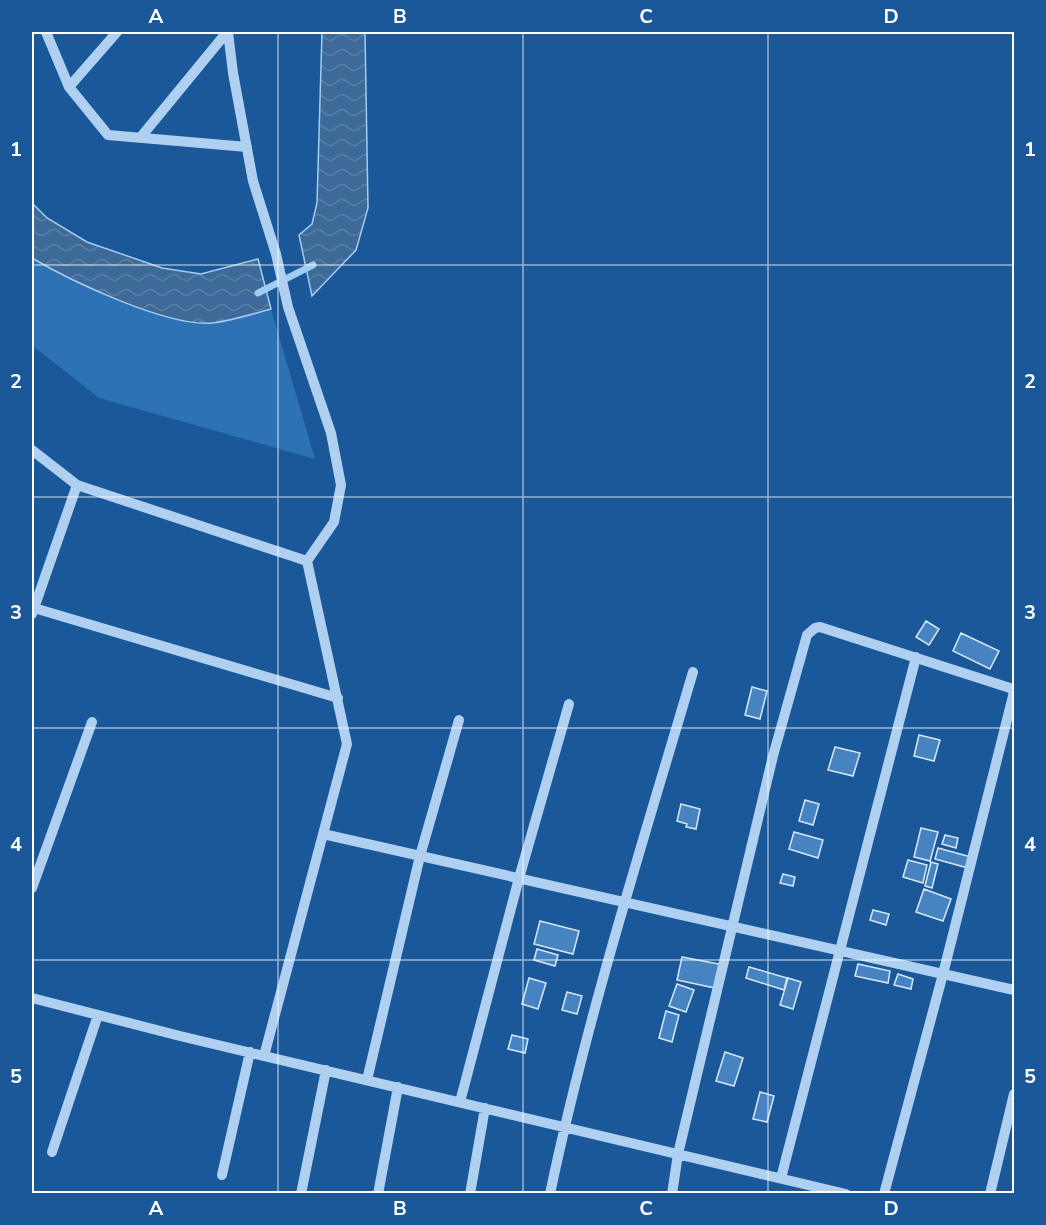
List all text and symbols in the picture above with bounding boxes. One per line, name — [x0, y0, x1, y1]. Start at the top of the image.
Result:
text: A — [149, 3, 164, 30]
text: B — [393, 3, 407, 30]
text: C — [639, 3, 653, 30]
text: D — [883, 3, 899, 30]
text: 1 — [10, 136, 22, 163]
text: 1 — [1024, 136, 1036, 163]
text: 2 — [10, 368, 22, 395]
text: 2 — [1024, 368, 1036, 395]
text: 3 — [10, 599, 22, 626]
text: 3 — [1024, 599, 1036, 626]
text: 4 — [10, 831, 22, 858]
text: 4 — [1024, 831, 1036, 858]
text: 5 — [10, 1063, 22, 1090]
text: 5 — [1024, 1063, 1036, 1090]
text: A — [149, 1195, 164, 1222]
text: B — [393, 1195, 407, 1222]
text: C — [639, 1195, 653, 1222]
text: D — [883, 1195, 899, 1222]

